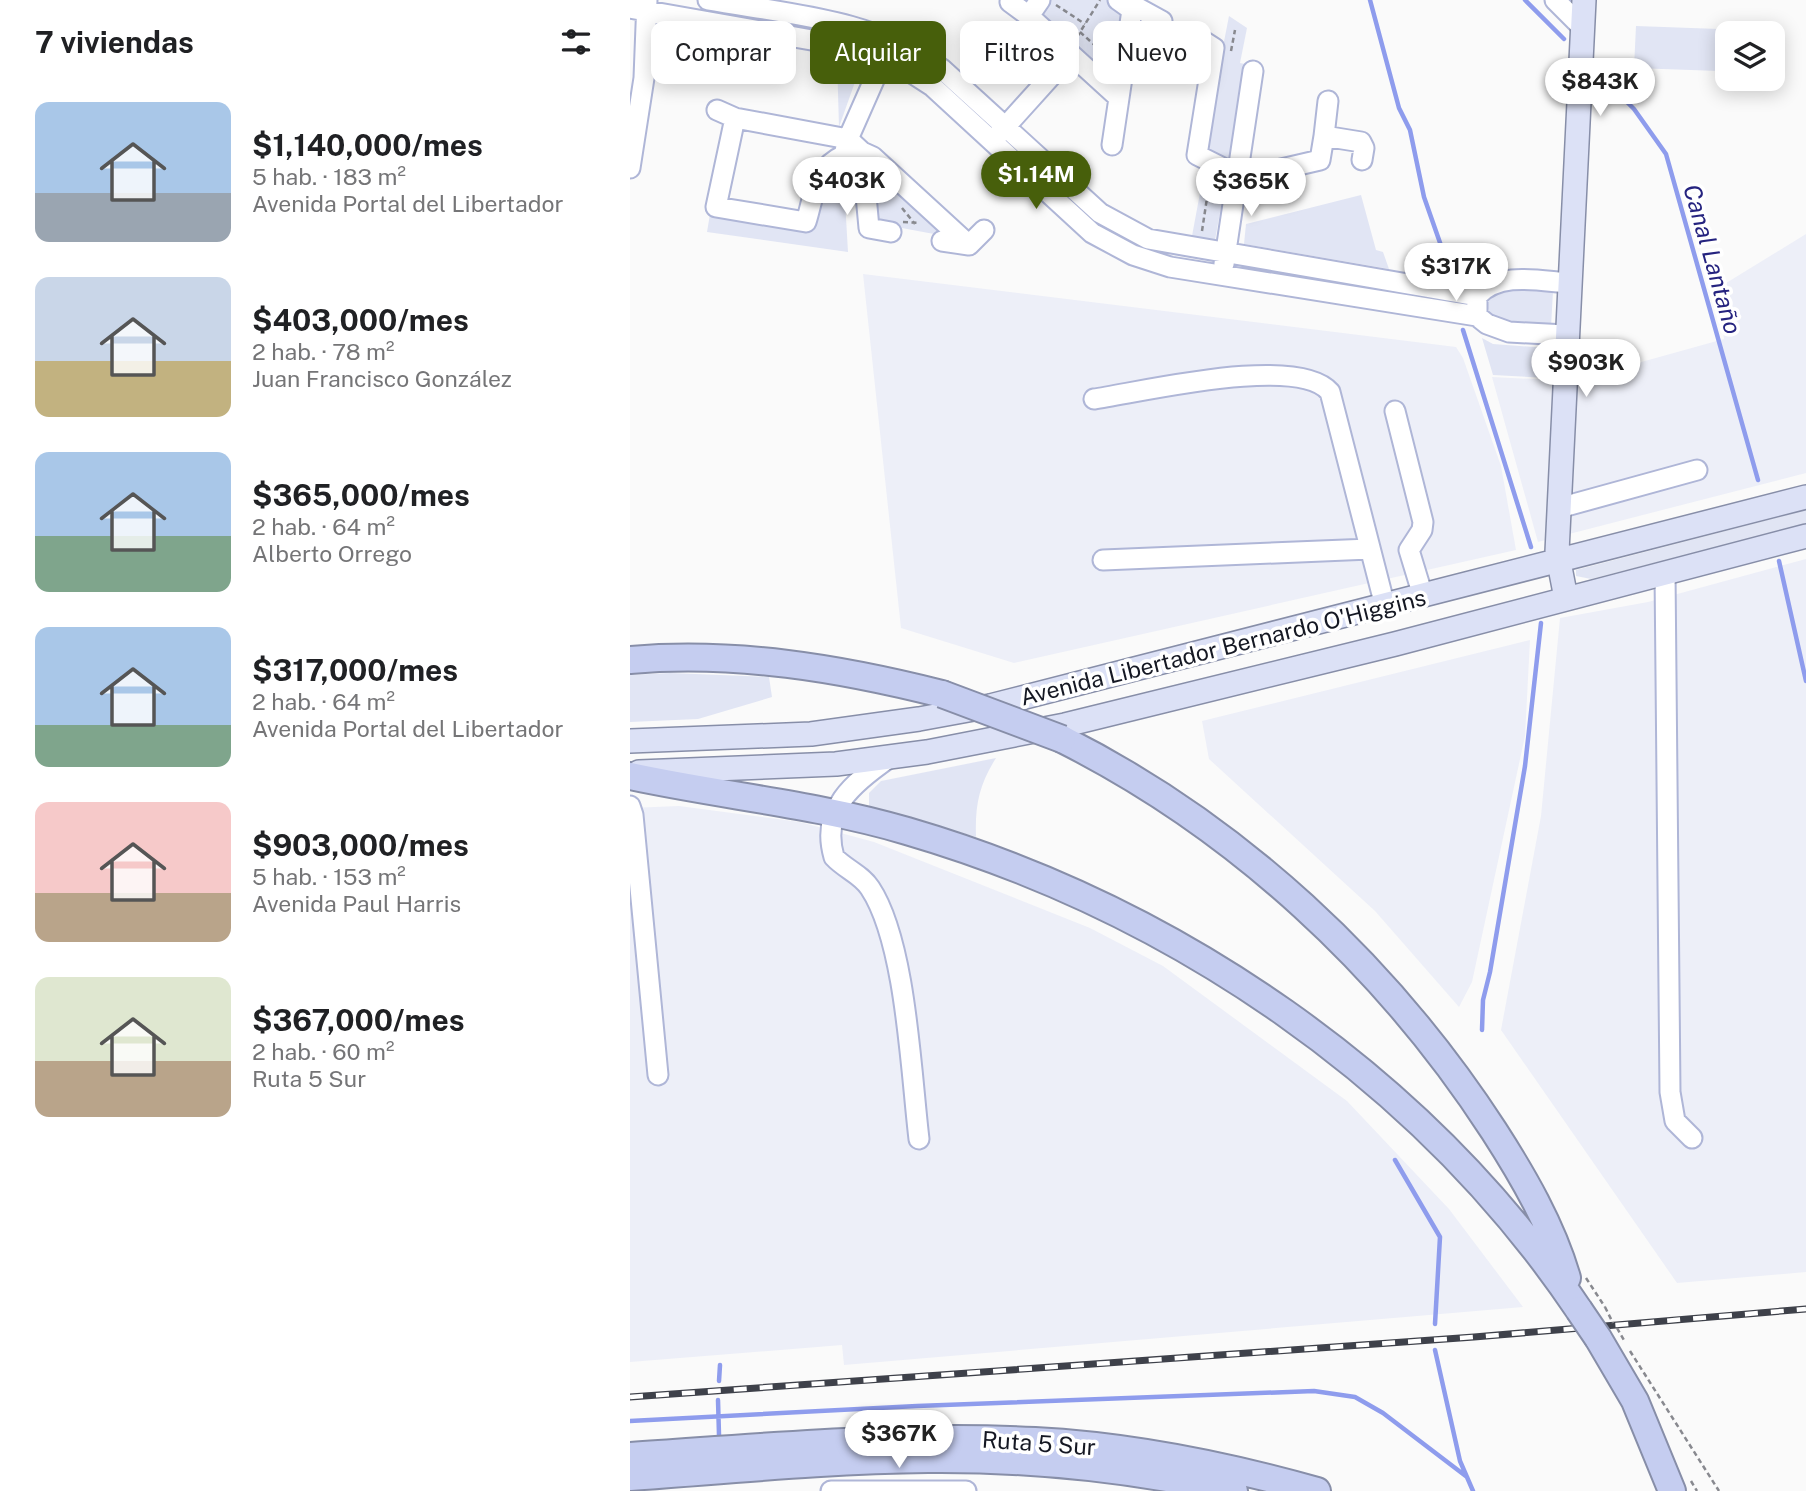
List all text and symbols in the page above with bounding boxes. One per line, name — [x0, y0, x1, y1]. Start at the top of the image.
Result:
chip: Comprar — [651, 21, 796, 84]
chip: Alquilar — [810, 21, 946, 84]
chip: Filtros — [960, 21, 1079, 84]
chip: Nuevo — [1093, 21, 1211, 84]
map controls — [1715, 21, 1785, 91]
button: layers — [1715, 21, 1785, 91]
icon: filters — [557, 23, 595, 61]
text: 7 viviendas — [35, 24, 194, 60]
pin: $843K — [1551, 58, 1649, 118]
text: $843K — [1561, 67, 1639, 94]
text: $1,140,000/mes — [252, 127, 483, 163]
icon: home — [91, 130, 175, 214]
pin: $1.14M — [979, 152, 1093, 211]
pin: $403K — [798, 158, 896, 217]
pin: $365K — [1202, 158, 1300, 218]
text: $1.14M — [997, 160, 1075, 187]
text: 5 hab. · 183 m² — [252, 163, 406, 190]
text: $403K — [808, 166, 886, 193]
text: $365K — [1212, 167, 1290, 194]
water label: Canal Lantaño — [1678, 181, 1748, 337]
text: Avenida Portal del Libertador — [252, 190, 563, 217]
pin: $317K — [1407, 244, 1505, 303]
text: $317K — [1420, 252, 1492, 279]
text: $403,000/mes — [252, 302, 469, 338]
icon: home — [91, 305, 175, 389]
text: 2 hab. · 78 m² — [252, 338, 394, 365]
pin: $903K — [1537, 340, 1635, 399]
text: $903K — [1547, 348, 1625, 375]
text: Juan Francisco González — [252, 365, 512, 392]
text: $365,000/mes — [252, 477, 470, 513]
icon: home — [91, 480, 175, 564]
text: 2 hab. · 64 m² — [252, 513, 395, 540]
text: Alberto Orrego — [252, 540, 412, 567]
street label: Avenida Libertador Bernardo O'Higgins — [1017, 583, 1429, 711]
text: $317,000/mes — [252, 652, 458, 688]
icon: home — [91, 655, 175, 739]
text: 2 hab. · 64 m² — [252, 688, 395, 715]
text: Avenida Portal del Libertador — [252, 715, 563, 742]
text: $903,000/mes — [252, 827, 469, 863]
icon: home — [91, 830, 175, 914]
text: 5 hab. · 153 m² — [252, 863, 406, 890]
text: Avenida Paul Harris — [252, 890, 461, 917]
text: $367,000/mes — [252, 1002, 464, 1038]
icon: home — [91, 1005, 175, 1089]
text: 2 hab. · 60 m² — [252, 1038, 394, 1065]
text: Ruta 5 Sur — [252, 1065, 366, 1092]
pin: $367K — [850, 1410, 948, 1470]
text: $367K — [861, 1419, 937, 1446]
street label: Ruta 5 Sur — [981, 1426, 1097, 1460]

